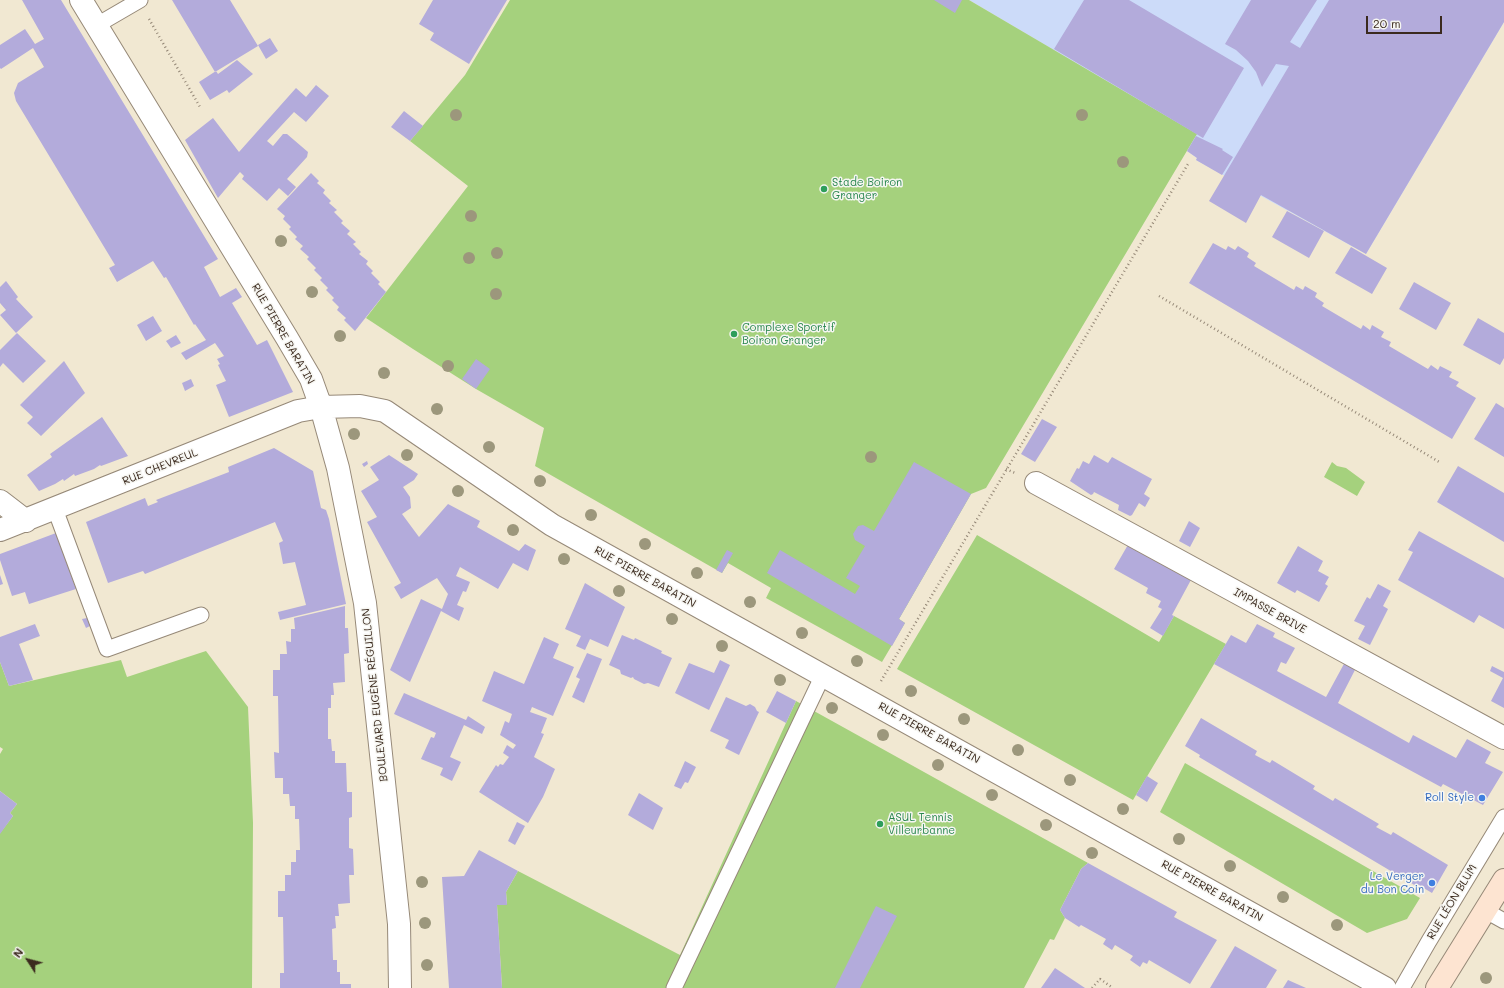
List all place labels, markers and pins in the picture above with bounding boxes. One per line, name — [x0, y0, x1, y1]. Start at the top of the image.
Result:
place label: Stade Boiron Granger — [832, 176, 902, 202]
marker: Stade Boiron Granger — [819, 184, 829, 194]
place label: Complexe Sportif Boiron Granger — [742, 321, 835, 347]
marker: Complexe Sportif Boiron Granger — [729, 329, 739, 339]
place label: Roll Style — [1425, 791, 1474, 805]
marker: Roll Style — [1477, 793, 1487, 803]
place label: ASUL Tennis Villeurbanne — [888, 811, 955, 837]
marker: ASUL Tennis Villeurbanne — [875, 819, 885, 829]
place label: Le Verger du Bon Coin — [1361, 870, 1424, 896]
marker: Le Verger du Bon Coin — [1427, 878, 1437, 888]

